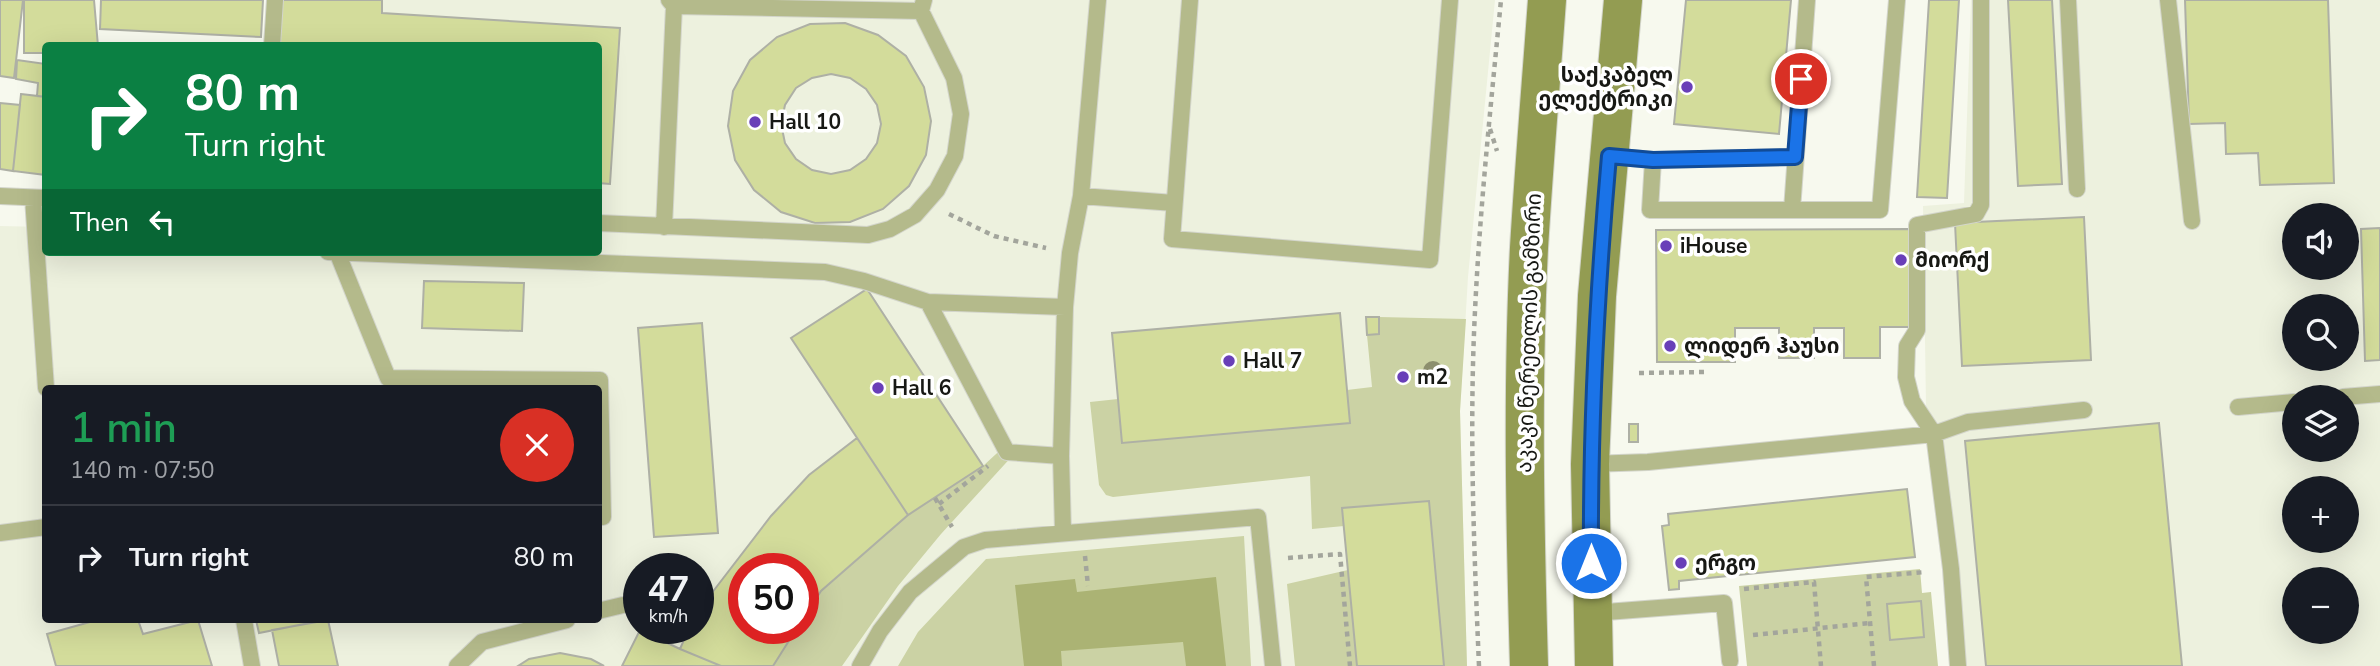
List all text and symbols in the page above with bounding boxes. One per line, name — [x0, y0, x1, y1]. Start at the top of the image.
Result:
pin — [1771, 49, 1831, 109]
text: 80 m — [185, 60, 300, 127]
icon: arrive — [1782, 60, 1820, 98]
place label: საქკაბელ ელექტრიკი — [1539, 61, 1673, 113]
icon: right — [70, 70, 161, 161]
marker: საქკაბელ ელექტრიკი — [1679, 79, 1695, 95]
place label: Hall 10 — [769, 108, 841, 136]
marker: Hall 10 — [747, 114, 763, 130]
text: Turn right — [185, 124, 325, 167]
street label: აკაკი წერეთლის გამზირი — [1510, 193, 1548, 473]
icon: left — [143, 203, 181, 241]
map controls — [2282, 203, 2359, 644]
button: sound — [2282, 203, 2359, 280]
text: Then — [70, 205, 129, 240]
place label: iHouse — [1680, 232, 1747, 260]
marker: iHouse — [1658, 238, 1674, 254]
place label: მიორქ — [1915, 246, 1989, 274]
marker: მიორქ — [1893, 252, 1909, 268]
button: search — [2282, 294, 2359, 371]
place label: ლიდერ ჰაუსი — [1684, 332, 1839, 360]
marker: ლიდერ ჰაუსი — [1662, 338, 1678, 354]
place label: Hall 7 — [1243, 347, 1302, 375]
marker: Hall 7 — [1221, 353, 1237, 369]
place label: m2 — [1417, 363, 1448, 391]
marker: m2 — [1395, 369, 1411, 385]
place label: Hall 6 — [892, 374, 951, 402]
marker: Hall 6 — [870, 380, 886, 396]
button: layers — [2282, 385, 2359, 462]
text: 1 min — [70, 400, 177, 457]
button: close — [500, 408, 574, 482]
text: 140 m · 07:50 — [70, 455, 215, 486]
button: + — [2282, 476, 2359, 553]
position arrow — [1554, 526, 1628, 600]
icon: right — [70, 539, 108, 577]
text: Turn right — [129, 540, 248, 575]
text: 80 m — [514, 540, 574, 575]
place label: ერგო — [1695, 549, 1756, 577]
speed limit sign: 50 — [728, 553, 819, 644]
marker: ერგო — [1673, 555, 1689, 571]
text: 47 — [647, 566, 690, 613]
button: − — [2282, 567, 2359, 644]
text: km/h — [649, 604, 688, 628]

